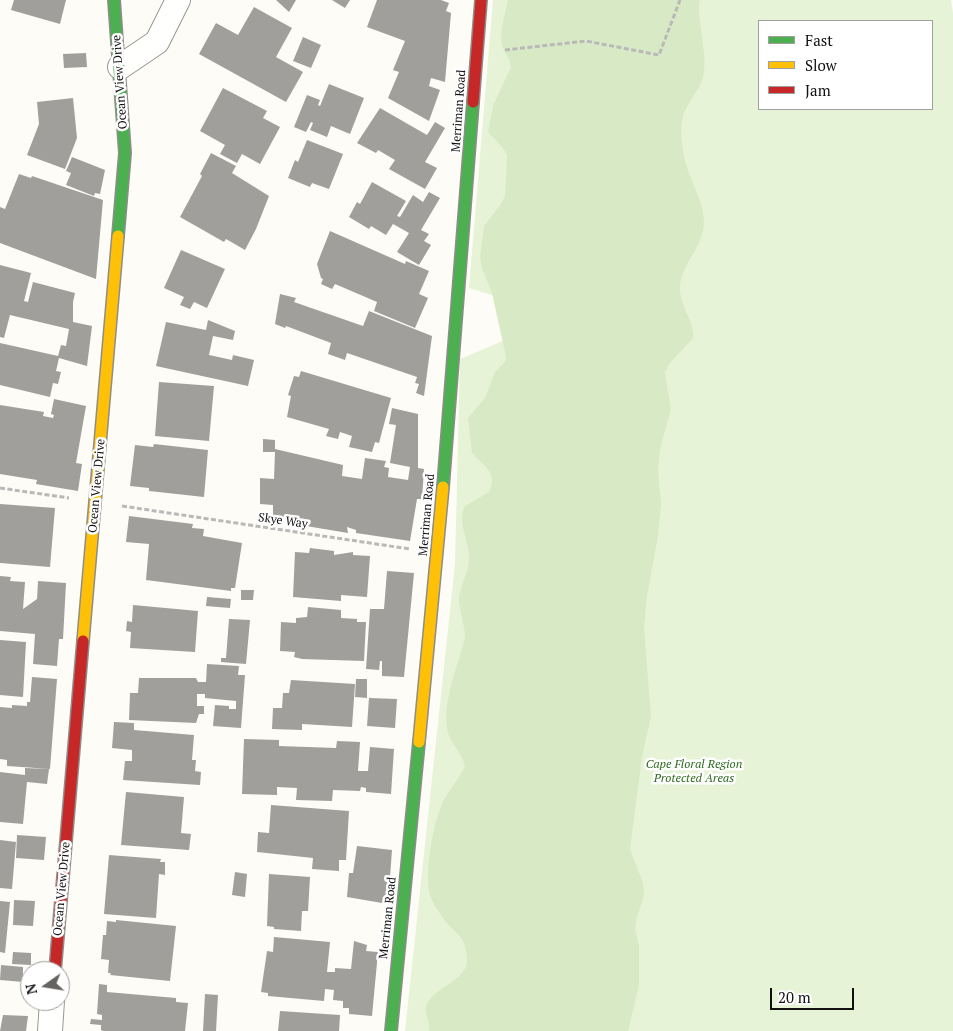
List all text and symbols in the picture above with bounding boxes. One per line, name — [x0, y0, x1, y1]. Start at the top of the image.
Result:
legend — [758, 20, 933, 110]
text: Fast — [805, 30, 833, 50]
street label: Ocean View Drive — [110, 34, 130, 130]
text: Slow — [805, 55, 837, 75]
street label: Merriman Road — [449, 69, 469, 153]
text: Jam — [805, 80, 831, 100]
street label: Ocean View Drive — [86, 438, 108, 534]
street label: Merriman Road — [416, 473, 438, 557]
street label: Skye Way — [257, 510, 309, 532]
park label: Cape Floral Region Protected Areas — [646, 758, 742, 786]
street label: Ocean View Drive — [51, 841, 73, 937]
street label: Merriman Road — [377, 876, 399, 960]
north arrow — [20, 961, 70, 1011]
scale bar — [773, 978, 857, 1010]
text: N — [20, 982, 41, 997]
text: 20 m — [778, 987, 811, 1007]

